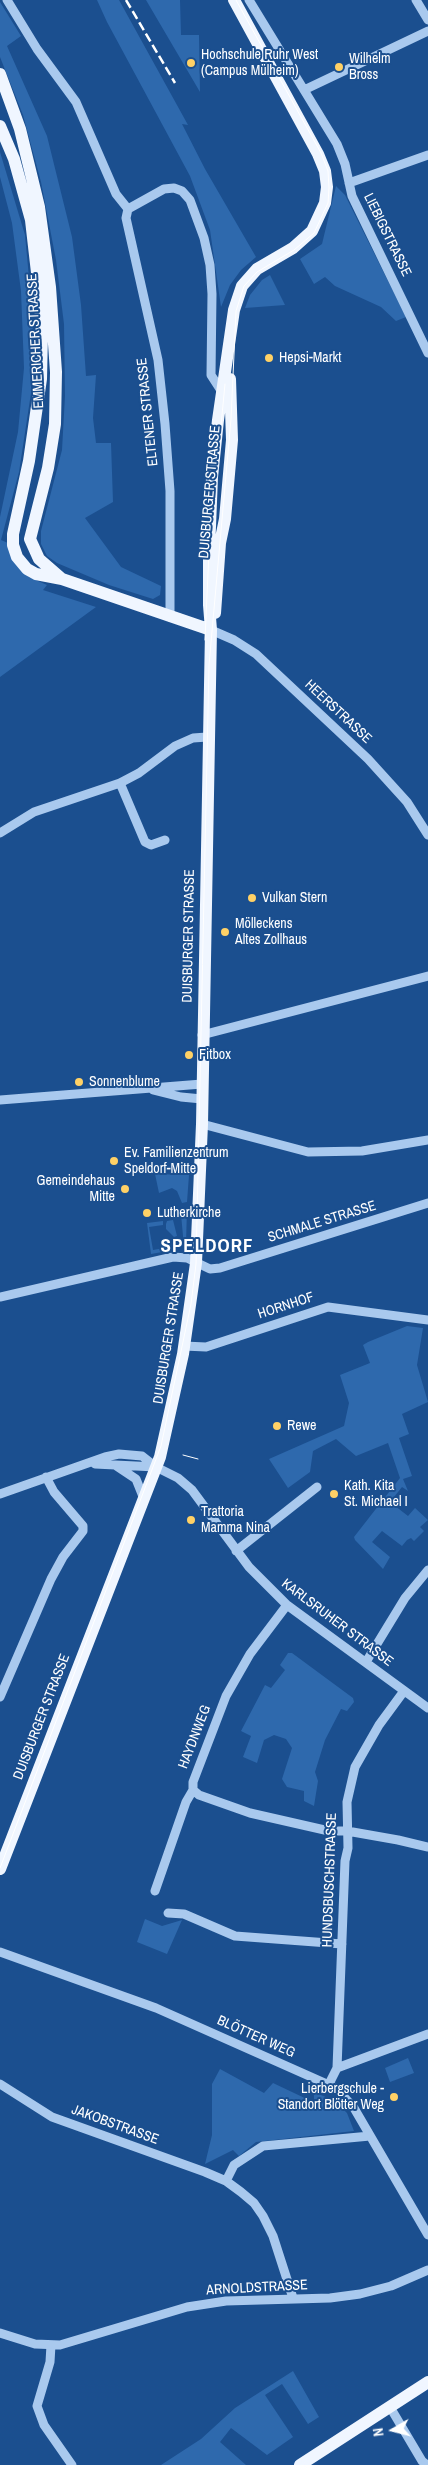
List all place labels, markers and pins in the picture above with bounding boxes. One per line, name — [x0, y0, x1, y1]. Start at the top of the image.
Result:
place label: Hochschule Ruhr West (Campus Mülheim) — [201, 47, 318, 80]
place label: Wilhelm Bross — [349, 51, 390, 84]
marker: Hochschule Ruhr West (Campus Mülheim) — [185, 57, 197, 69]
marker: Wilhelm Bross — [333, 61, 345, 73]
place label: Hepsi-Markt — [279, 350, 342, 366]
marker: Hepsi-Markt — [263, 352, 275, 364]
place label: Vulkan Stern — [262, 890, 327, 906]
marker: Vulkan Stern — [246, 892, 258, 904]
place label: Mölleckens Altes Zollhaus — [235, 916, 307, 949]
marker: Mölleckens Altes Zollhaus — [219, 926, 231, 938]
place label: Fitbox — [199, 1047, 231, 1063]
marker: Fitbox — [183, 1049, 195, 1061]
place label: Sonnenblume — [89, 1074, 160, 1090]
marker: Sonnenblume — [73, 1076, 85, 1088]
place label: Ev. Familienzentrum Speldorf-Mitte — [124, 1145, 229, 1178]
marker: Ev. Familienzentrum Speldorf-Mitte — [108, 1155, 120, 1167]
place label: Gemeindehaus Mitte — [37, 1173, 115, 1206]
marker: Gemeindehaus Mitte — [119, 1183, 131, 1195]
place label: Lutherkirche — [157, 1205, 221, 1221]
marker: Lutherkirche — [141, 1207, 153, 1219]
place label: Rewe — [287, 1418, 316, 1434]
marker: Rewe — [271, 1420, 283, 1432]
place label: Kath. Kita St. Michael I — [344, 1478, 408, 1510]
marker: Kath. Kita St. Michael I — [328, 1488, 340, 1500]
place label: Trattoria Mamma Nina — [201, 1504, 270, 1536]
marker: Trattoria Mamma Nina — [185, 1514, 197, 1526]
place label: Lierbergschule - Standort Blötter Weg — [278, 2081, 384, 2114]
marker: Lierbergschule - Standort Blötter Weg — [388, 2091, 400, 2103]

